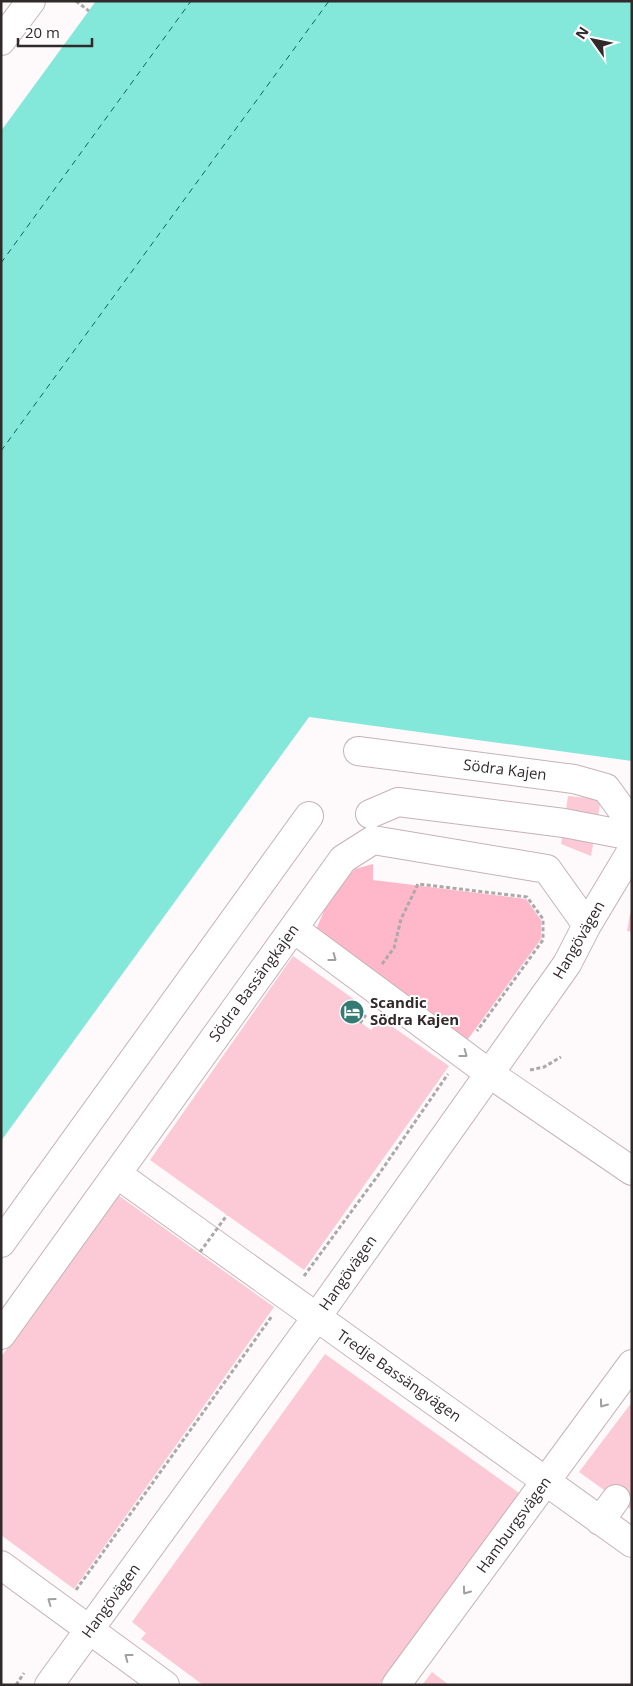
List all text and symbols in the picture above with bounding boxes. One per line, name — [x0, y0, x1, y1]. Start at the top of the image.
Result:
scale bar — [18, 15, 91, 47]
north arrow — [568, 15, 618, 65]
text: 20 m — [25, 22, 60, 42]
text: N — [571, 23, 593, 43]
street label: Södra Kajen — [462, 754, 548, 784]
street label: Hangövägen — [548, 897, 609, 982]
street label: Södra Bassängkajen — [204, 920, 303, 1045]
one-way arrow — [327, 952, 336, 960]
place label: Scandic Södra Kajen — [370, 992, 459, 1029]
hotel icon: Scandic Södra Kajen — [339, 999, 365, 1025]
one-way arrow — [458, 1048, 468, 1057]
street label: Hangövägen — [314, 1231, 380, 1314]
street label: Tredje Bassängvägen — [333, 1325, 466, 1426]
one-way arrow — [600, 1398, 609, 1408]
street label: Hamburgsvägen — [471, 1472, 555, 1577]
street label: Hangövägen — [76, 1559, 144, 1642]
one-way arrow — [463, 1585, 471, 1594]
one-way arrow — [47, 1598, 57, 1607]
one-way arrow — [124, 1654, 134, 1663]

